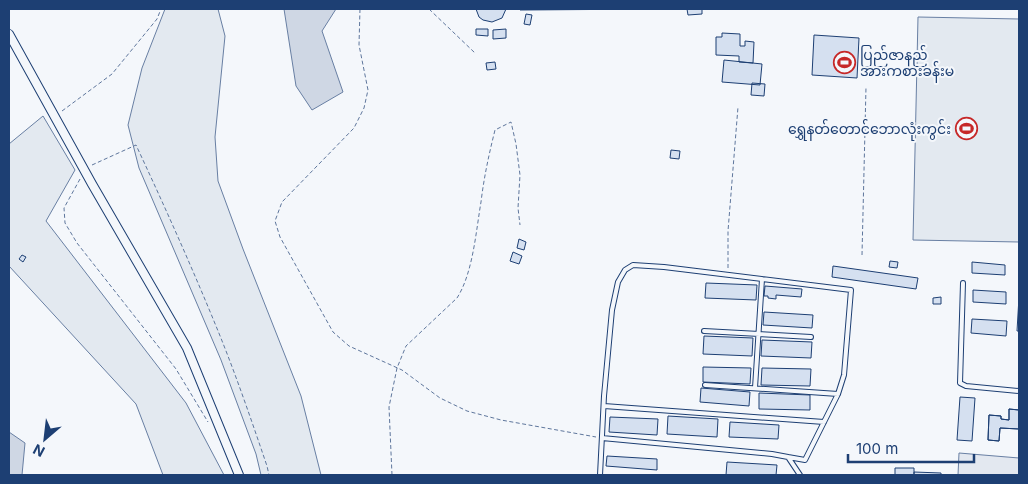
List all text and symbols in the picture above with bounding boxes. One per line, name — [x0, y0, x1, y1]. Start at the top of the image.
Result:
place label: ပြည်ဇာနည် အားကစားခန်းမ — [860, 45, 954, 83]
sports icon: ပြည်ဇာနည် အားကစားခန်းမ — [832, 51, 856, 75]
sports icon: ရွှေနတ်တောင်ဘောလုံးကွင်း — [955, 117, 979, 141]
place label: ရွှေနတ်တောင်ဘောလုံးကွင်း — [788, 119, 951, 141]
north arrow — [20, 414, 70, 464]
scale bar — [848, 432, 974, 464]
text: 100 m — [856, 439, 898, 458]
text: N — [30, 441, 47, 461]

